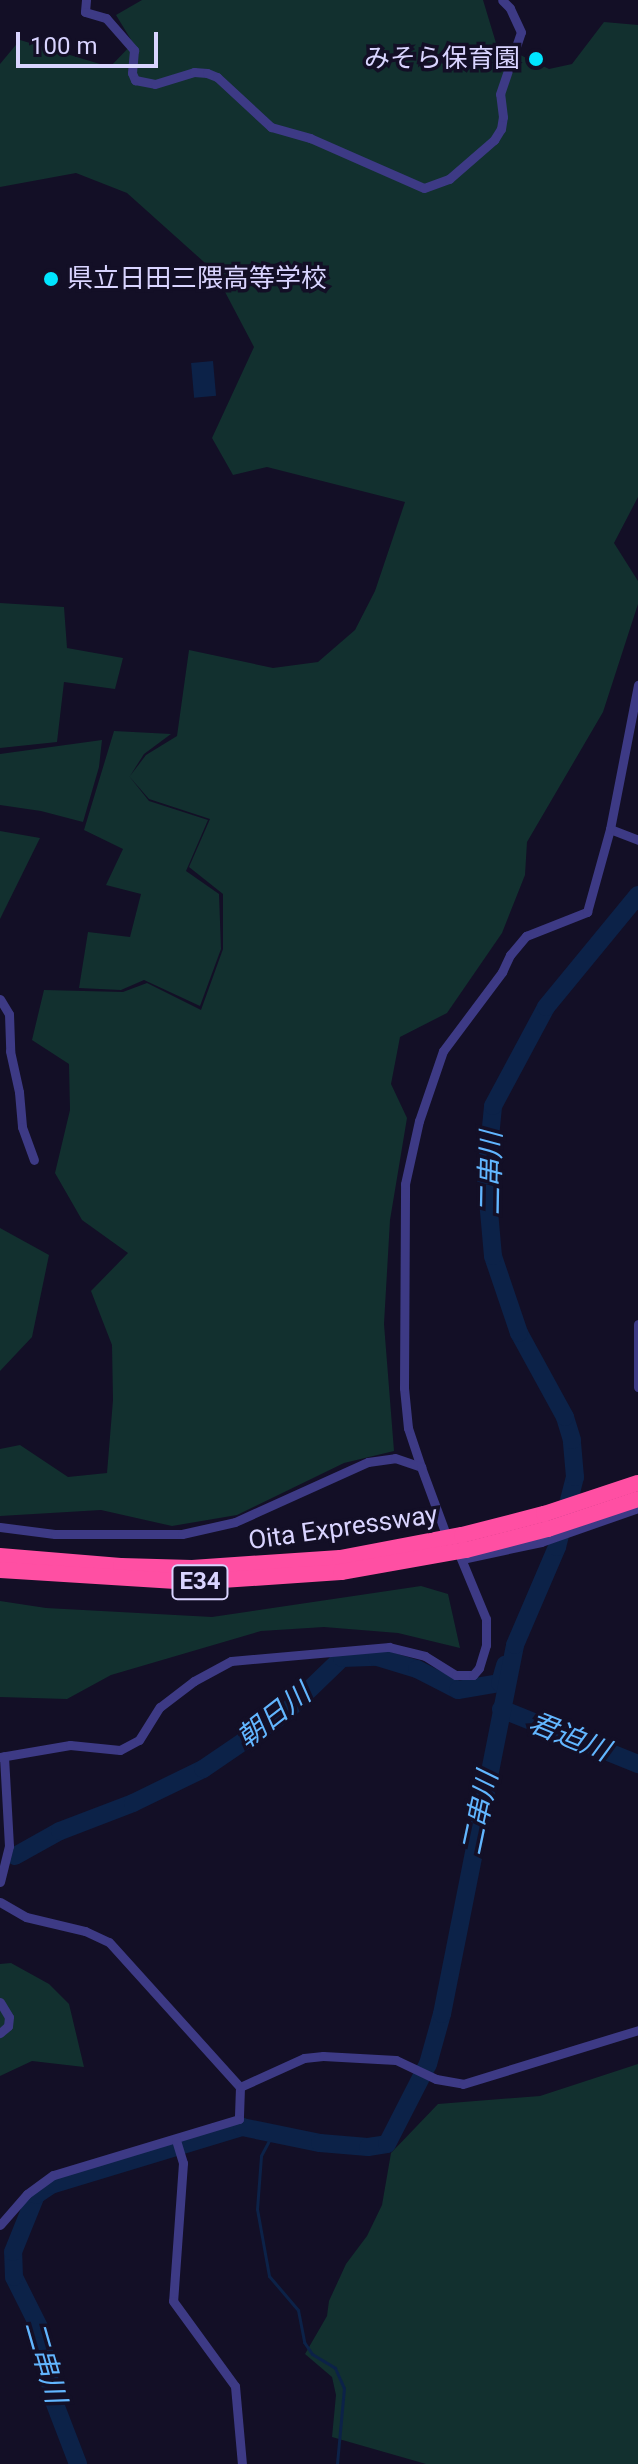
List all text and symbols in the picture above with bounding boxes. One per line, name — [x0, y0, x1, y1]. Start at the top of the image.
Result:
scale bar — [20, 16, 162, 66]
text: 100 m — [30, 32, 97, 60]
place label: みそら保育園 — [364, 43, 520, 75]
marker: みそら保育園 — [527, 50, 545, 68]
place label: 県立日田三隈高等学校 — [67, 263, 327, 295]
marker: 県立日田三隈高等学校 — [42, 270, 60, 288]
water label: 二串川 — [473, 1131, 509, 1215]
street label: Oita Expressway — [246, 1499, 440, 1557]
road number: E34 — [170, 1562, 230, 1602]
water label: 朝日川 — [231, 1677, 317, 1755]
water label: 君迫川 — [524, 1706, 614, 1768]
water label: 二串川 — [455, 1768, 505, 1858]
water label: 二串川 — [17, 2317, 73, 2407]

